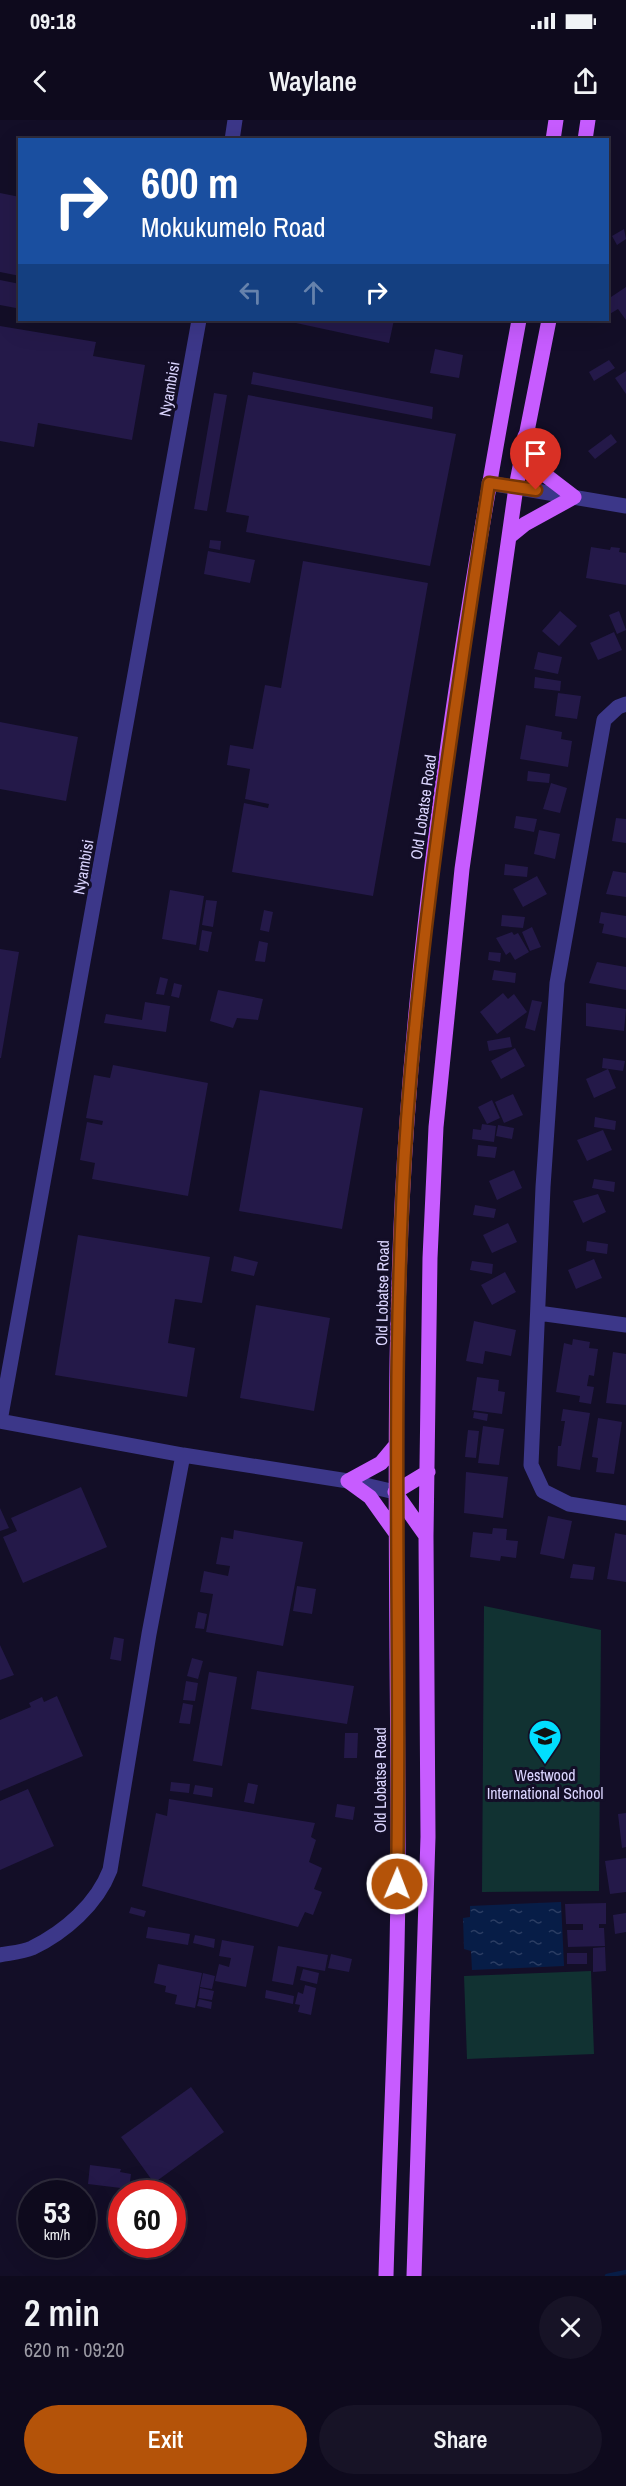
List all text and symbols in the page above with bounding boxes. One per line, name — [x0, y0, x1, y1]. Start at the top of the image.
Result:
text: 09:18 — [30, 6, 76, 36]
text: Waylane — [269, 63, 357, 99]
icon: back — [24, 65, 57, 98]
icon: share — [569, 65, 602, 98]
text: 600 m — [141, 155, 239, 211]
icon: right — [42, 162, 120, 240]
text: Mokukumelo Road — [141, 209, 326, 245]
icon: left — [234, 276, 267, 309]
icon: ahead — [297, 276, 330, 309]
icon: right — [360, 276, 393, 309]
street label: Nyambisi — [153, 360, 185, 418]
pin — [510, 428, 561, 490]
icon: arrive — [519, 437, 552, 470]
street label: Old Lobatse Road — [405, 753, 441, 861]
street label: Nyambisi — [67, 838, 99, 896]
street label: Old Lobatse Road — [370, 1240, 394, 1346]
school or university icon: Westwood International School — [527, 1718, 563, 1765]
street label: Old Lobatse Road — [369, 1727, 391, 1833]
place label: Westwood International School — [487, 1764, 603, 1804]
position arrow — [365, 1852, 429, 1916]
speed limit sign: 60 — [108, 2180, 186, 2258]
text: 53 — [43, 2192, 71, 2232]
text: km/h — [44, 2224, 70, 2245]
text: 2 min — [24, 2289, 100, 2337]
button: close — [539, 2296, 602, 2359]
text: 620 m · 09:20 — [24, 2336, 124, 2363]
button: Exit — [24, 2405, 307, 2474]
button: Share — [319, 2405, 602, 2474]

